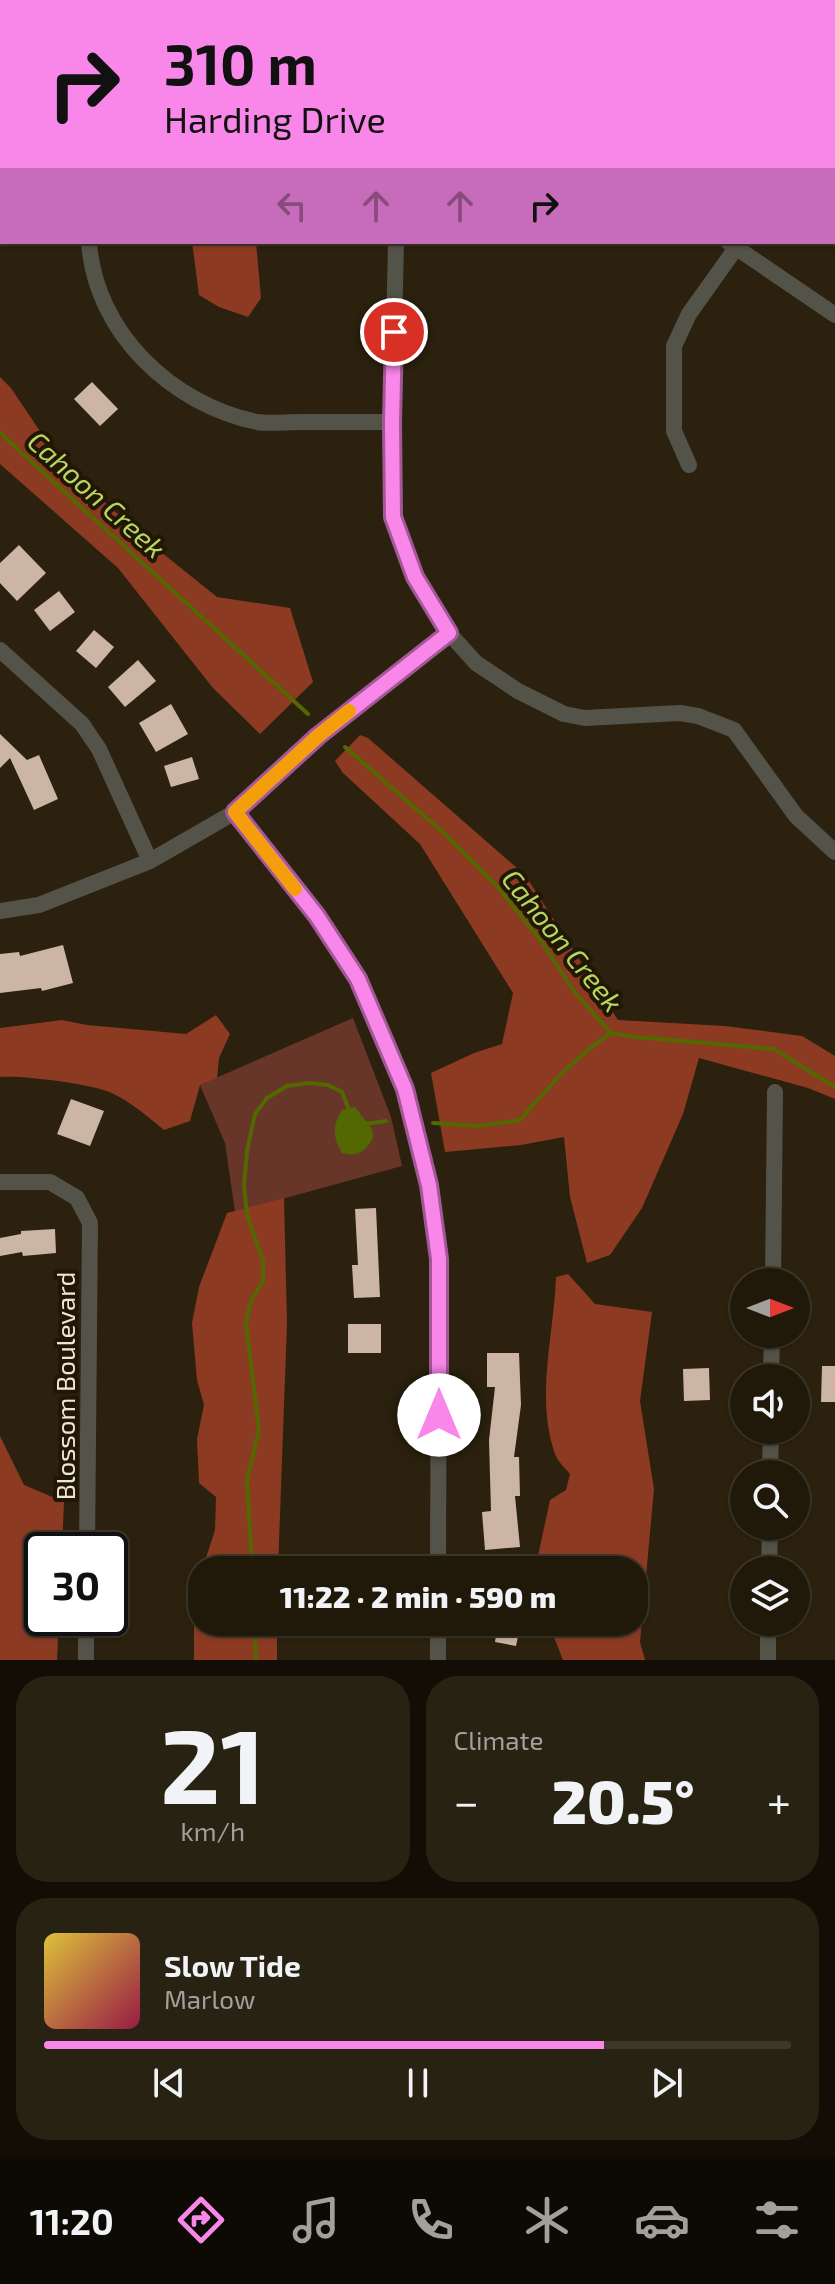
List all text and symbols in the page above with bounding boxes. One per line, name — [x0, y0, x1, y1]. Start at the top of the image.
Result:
text: 310 m — [164, 29, 317, 96]
icon: right — [32, 32, 136, 136]
text: Harding Drive — [164, 97, 386, 140]
icon: left — [270, 184, 314, 228]
icon: ahead — [354, 184, 398, 228]
icon: ahead — [438, 184, 482, 228]
icon: right — [522, 184, 566, 228]
pin — [360, 298, 428, 366]
icon: arrive — [372, 310, 416, 354]
water label: Cahoon Creek — [21, 423, 173, 565]
water label: Cahoon Creek — [495, 862, 631, 1018]
north arrow — [730, 1268, 810, 1348]
map controls — [730, 1268, 810, 1636]
street label: Blossom Boulevard — [49, 1272, 80, 1500]
button: sound — [730, 1364, 810, 1444]
position arrow — [397, 1373, 481, 1457]
button: search — [730, 1460, 810, 1540]
speed limit sign: 30 — [24, 1532, 128, 1636]
button: layers — [730, 1556, 810, 1636]
text: 11:22 · 2 min · 590 m — [280, 1578, 556, 1614]
text: 21 — [160, 1700, 265, 1825]
text: Climate — [454, 1724, 543, 1755]
text: 20.5° — [551, 1764, 695, 1836]
text: − — [454, 1774, 479, 1827]
text: + — [767, 1774, 791, 1827]
text: km/h — [180, 1815, 245, 1846]
text: Slow Tide — [164, 1947, 301, 1983]
text: Marlow — [164, 1983, 255, 2014]
icon: previous — [147, 2061, 191, 2105]
icon: pause — [396, 2061, 440, 2105]
icon: next — [645, 2061, 689, 2105]
icon: directions — [173, 2192, 229, 2248]
icon: music — [288, 2192, 344, 2248]
icon: phone — [403, 2192, 459, 2248]
icon: climate — [519, 2192, 575, 2248]
icon: car — [634, 2192, 690, 2248]
icon: filters — [749, 2192, 805, 2248]
text: 11:20 — [30, 2199, 114, 2242]

